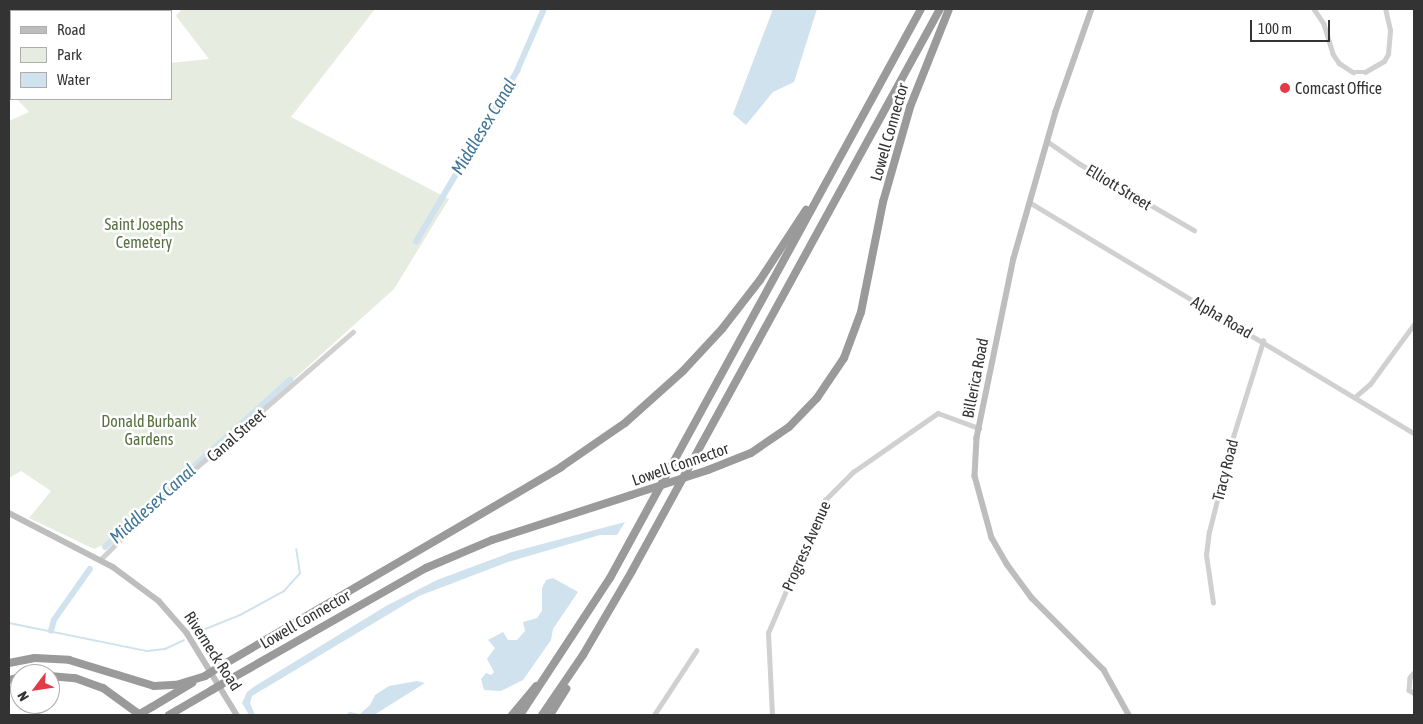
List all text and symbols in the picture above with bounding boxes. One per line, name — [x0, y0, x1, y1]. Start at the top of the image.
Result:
legend — [10, 10, 172, 100]
scale bar — [1253, 10, 1333, 42]
text: 100 m — [1258, 20, 1292, 37]
text: Road — [57, 21, 86, 38]
text: Park — [57, 46, 82, 63]
text: Water — [57, 71, 90, 88]
water label: Middlesex Canal — [447, 75, 521, 179]
place label: Comcast Office — [1295, 78, 1382, 98]
street label: Lowell Connector — [866, 81, 912, 183]
marker: Comcast Office — [1279, 82, 1291, 94]
street label: Elliott Street — [1083, 160, 1155, 214]
park label: Saint Josephs Cemetery — [105, 214, 183, 252]
street label: Alpha Road — [1188, 292, 1256, 342]
street label: Billerica Road — [958, 336, 992, 420]
street label: Canal Street — [203, 404, 269, 466]
park label: Donald Burbank Gardens — [101, 411, 197, 449]
street label: Tracy Road — [1208, 437, 1242, 503]
street label: Lowell Connector — [629, 438, 731, 490]
water label: Middlesex Canal — [106, 460, 200, 548]
street label: Progress Avenue — [778, 498, 834, 594]
street label: Lowell Connector — [257, 585, 353, 653]
street label: Riverneck Road — [180, 608, 246, 694]
north arrow — [10, 664, 60, 714]
text: N — [14, 689, 32, 704]

